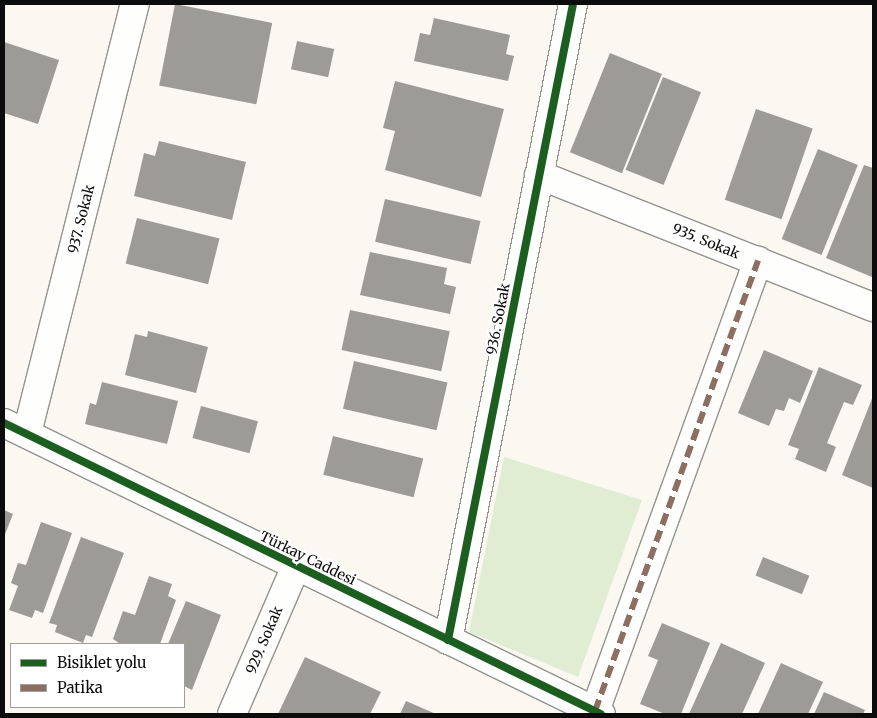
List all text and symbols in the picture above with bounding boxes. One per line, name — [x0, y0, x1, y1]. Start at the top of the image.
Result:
street label: 937. Sokak — [64, 183, 98, 255]
street label: 935. Sokak — [670, 220, 742, 262]
street label: 936. Sokak — [483, 282, 513, 356]
street label: Türkay Caddesi — [257, 528, 359, 588]
street label: 929. Sokak — [242, 604, 286, 676]
legend — [10, 643, 185, 708]
text: Bisiklet yolu — [57, 653, 147, 672]
text: Patika — [57, 678, 103, 697]

